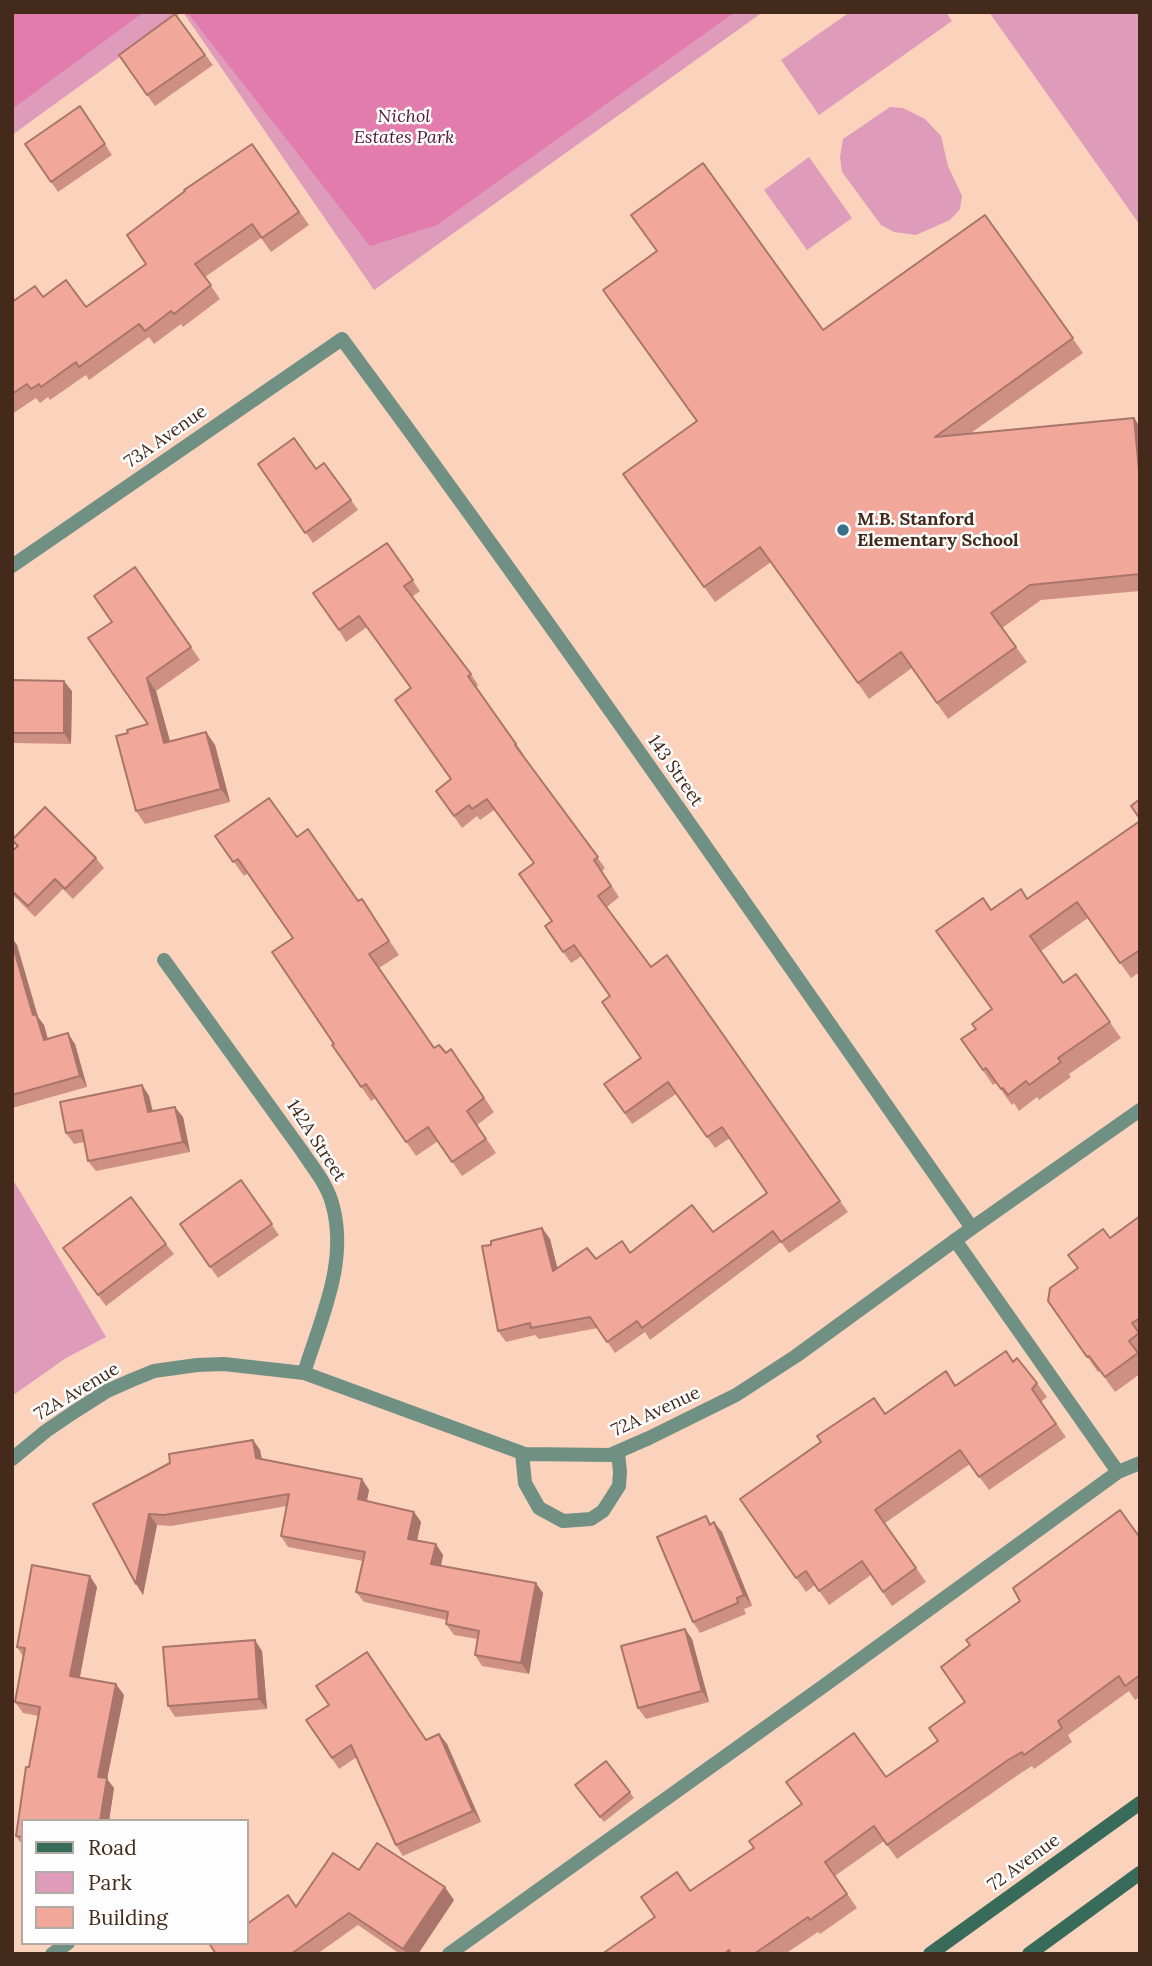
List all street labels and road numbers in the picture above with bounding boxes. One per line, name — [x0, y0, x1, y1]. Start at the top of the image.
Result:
street label: 73A Avenue — [121, 401, 211, 473]
street label: 143 Street — [643, 731, 707, 811]
street label: 142A Street — [282, 1096, 350, 1186]
street label: 72A Avenue — [31, 1358, 123, 1426]
street label: 72A Avenue — [608, 1382, 704, 1442]
street label: 72 Avenue — [984, 1830, 1064, 1896]

